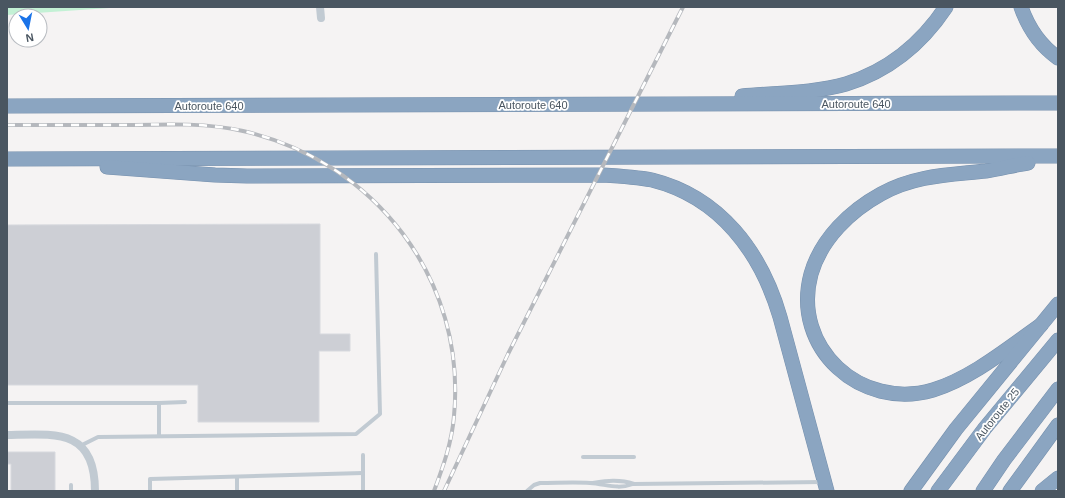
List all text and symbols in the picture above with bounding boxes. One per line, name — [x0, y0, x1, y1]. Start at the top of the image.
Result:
north arrow — [8, 8, 48, 48]
text: N — [25, 31, 35, 44]
street label: Autoroute 640 — [821, 98, 891, 110]
street label: Autoroute 640 — [498, 99, 568, 111]
street label: Autoroute 640 — [174, 100, 244, 112]
street label: Autoroute 25 — [973, 386, 1021, 442]

